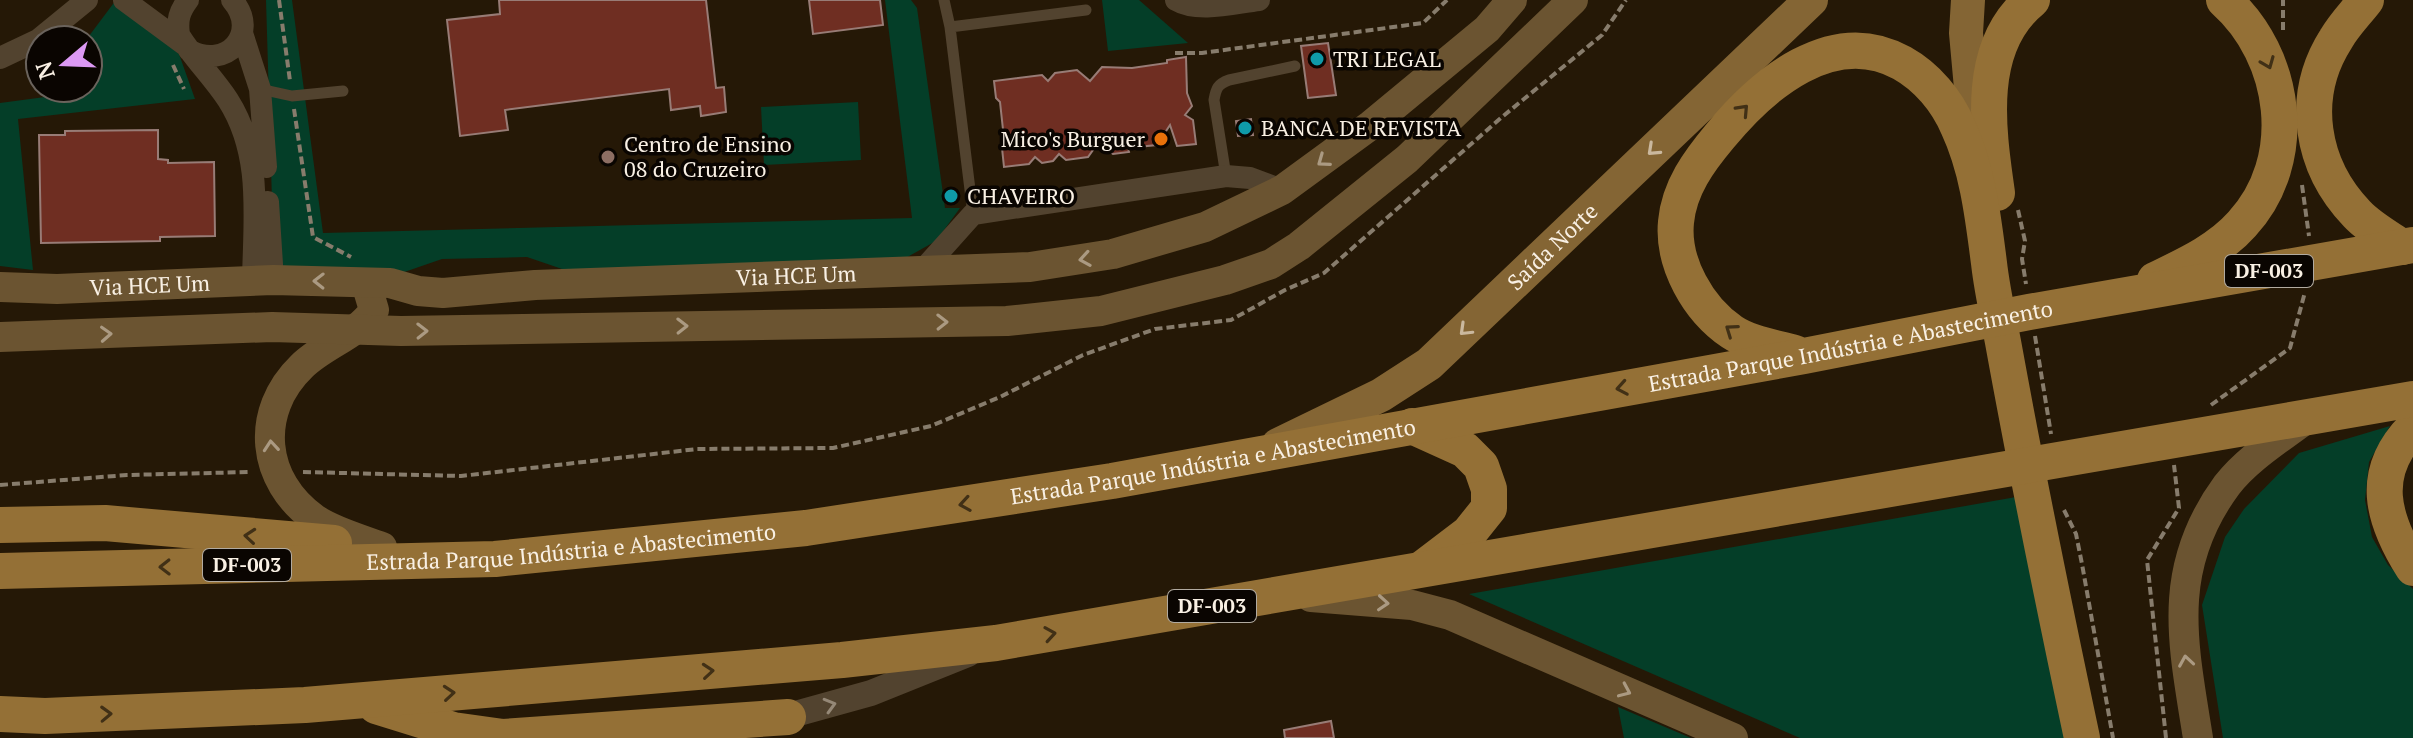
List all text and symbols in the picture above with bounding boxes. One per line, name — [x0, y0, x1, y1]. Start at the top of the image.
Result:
north arrow — [24, 24, 104, 104]
place label: TRI LEGAL — [1333, 44, 1441, 73]
marker: TRI LEGAL — [1308, 50, 1326, 68]
one-way arrow — [2258, 55, 2275, 69]
text: N — [28, 58, 61, 83]
one-way arrow — [1733, 104, 1747, 119]
place label: BANCA DE REVISTA — [1261, 113, 1462, 142]
marker: BANCA DE REVISTA — [1236, 119, 1254, 137]
place label: Mico's Burguer — [1001, 124, 1146, 153]
place label: Centro de Ensino 08 do Cruzeiro — [624, 129, 792, 183]
marker: Mico's Burguer — [1152, 130, 1170, 148]
one-way arrow — [1648, 140, 1662, 155]
marker: Centro de Ensino 08 do Cruzeiro — [599, 148, 617, 166]
one-way arrow — [1317, 151, 1331, 165]
place label: CHAVEIRO — [967, 181, 1075, 210]
marker: CHAVEIRO — [942, 187, 960, 205]
street label: Saída Norte — [1501, 196, 1603, 296]
one-way arrow — [1078, 250, 1092, 267]
road number: DF-003 — [2225, 255, 2313, 287]
street label: Via HCE Um — [735, 258, 857, 292]
street label: Via HCE Um — [89, 268, 211, 302]
one-way arrow — [312, 273, 325, 290]
street label: Estrada Parque Indústria e Abastecimento — [1646, 293, 2055, 398]
one-way arrow — [936, 313, 949, 331]
one-way arrow — [676, 318, 689, 335]
one-way arrow — [1460, 320, 1474, 335]
one-way arrow — [416, 322, 429, 339]
one-way arrow — [1726, 325, 1740, 340]
one-way arrow — [100, 326, 113, 343]
one-way arrow — [1615, 379, 1629, 396]
street label: Estrada Parque Indústria e Abastecimento — [1008, 411, 1418, 510]
one-way arrow — [263, 439, 280, 452]
one-way arrow — [958, 494, 972, 511]
street label: Estrada Parque Indústria e Abastecimento — [366, 516, 777, 576]
one-way arrow — [243, 527, 256, 544]
road number: DF-003 — [203, 549, 291, 581]
one-way arrow — [158, 558, 171, 576]
road number: DF-003 — [1168, 590, 1256, 622]
one-way arrow — [1377, 594, 1390, 611]
one-way arrow — [1043, 626, 1057, 643]
one-way arrow — [2178, 654, 2195, 668]
one-way arrow — [702, 663, 715, 680]
one-way arrow — [1617, 682, 1632, 698]
one-way arrow — [443, 685, 456, 702]
one-way arrow — [823, 698, 837, 714]
one-way arrow — [100, 705, 113, 722]

